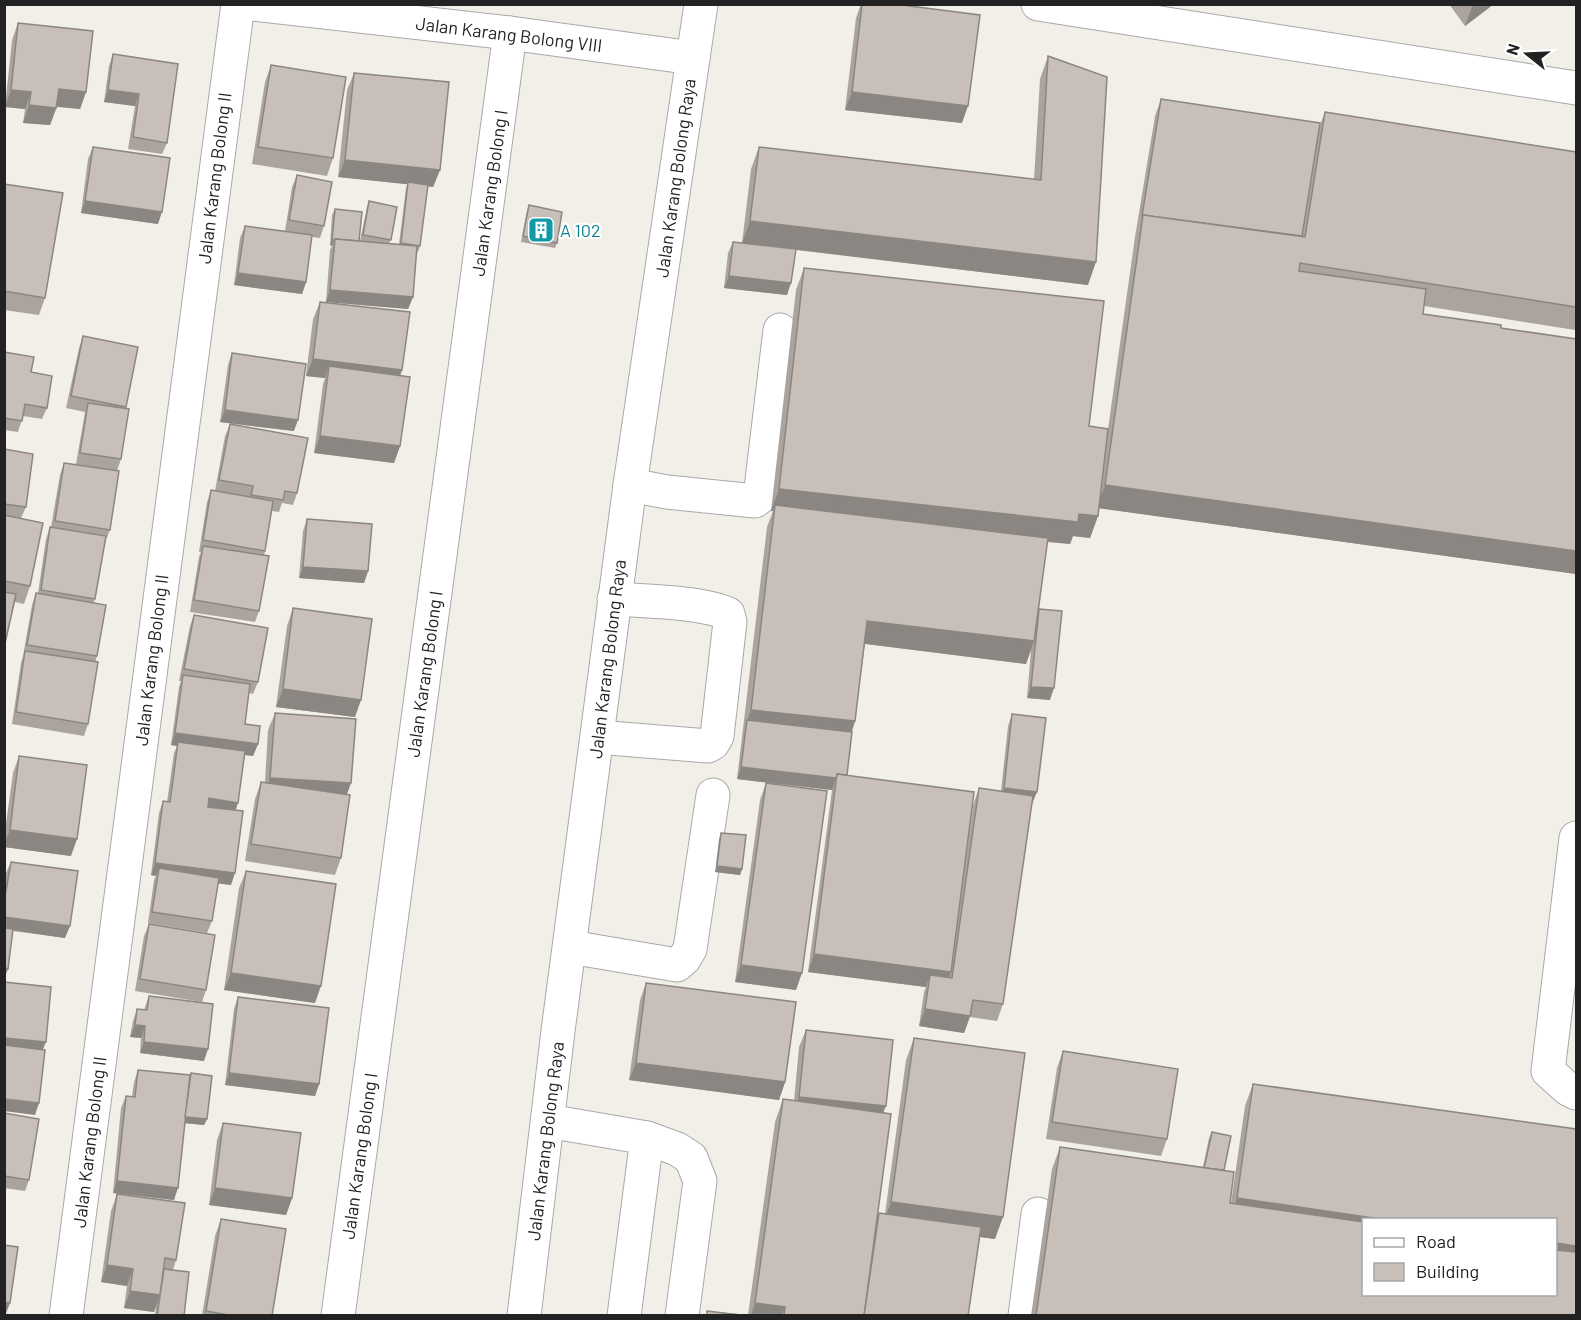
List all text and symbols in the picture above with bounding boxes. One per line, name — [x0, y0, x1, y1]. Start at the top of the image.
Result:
street label: Jalan Karang Bolong VIII — [415, 12, 603, 56]
north arrow — [1497, 24, 1557, 84]
text: N — [1502, 41, 1523, 57]
street label: Jalan Karang Bolong Raya — [650, 77, 700, 279]
street label: Jalan Karang Bolong II — [193, 91, 235, 265]
street label: Jalan Karang Bolong I — [466, 108, 512, 278]
building icon: A 102 — [526, 215, 556, 245]
place label: A 102 — [560, 219, 601, 241]
street label: Jalan Karang Bolong Raya — [584, 558, 630, 760]
street label: Jalan Karang Bolong II — [130, 573, 172, 747]
street label: Jalan Karang Bolong I — [401, 589, 447, 759]
street label: Jalan Karang Bolong Raya — [522, 1040, 568, 1242]
street label: Jalan Karang Bolong II — [68, 1055, 110, 1229]
street label: Jalan Karang Bolong I — [336, 1071, 382, 1241]
legend — [1362, 1218, 1557, 1296]
text: Road — [1416, 1230, 1456, 1252]
text: Building — [1416, 1260, 1479, 1282]

